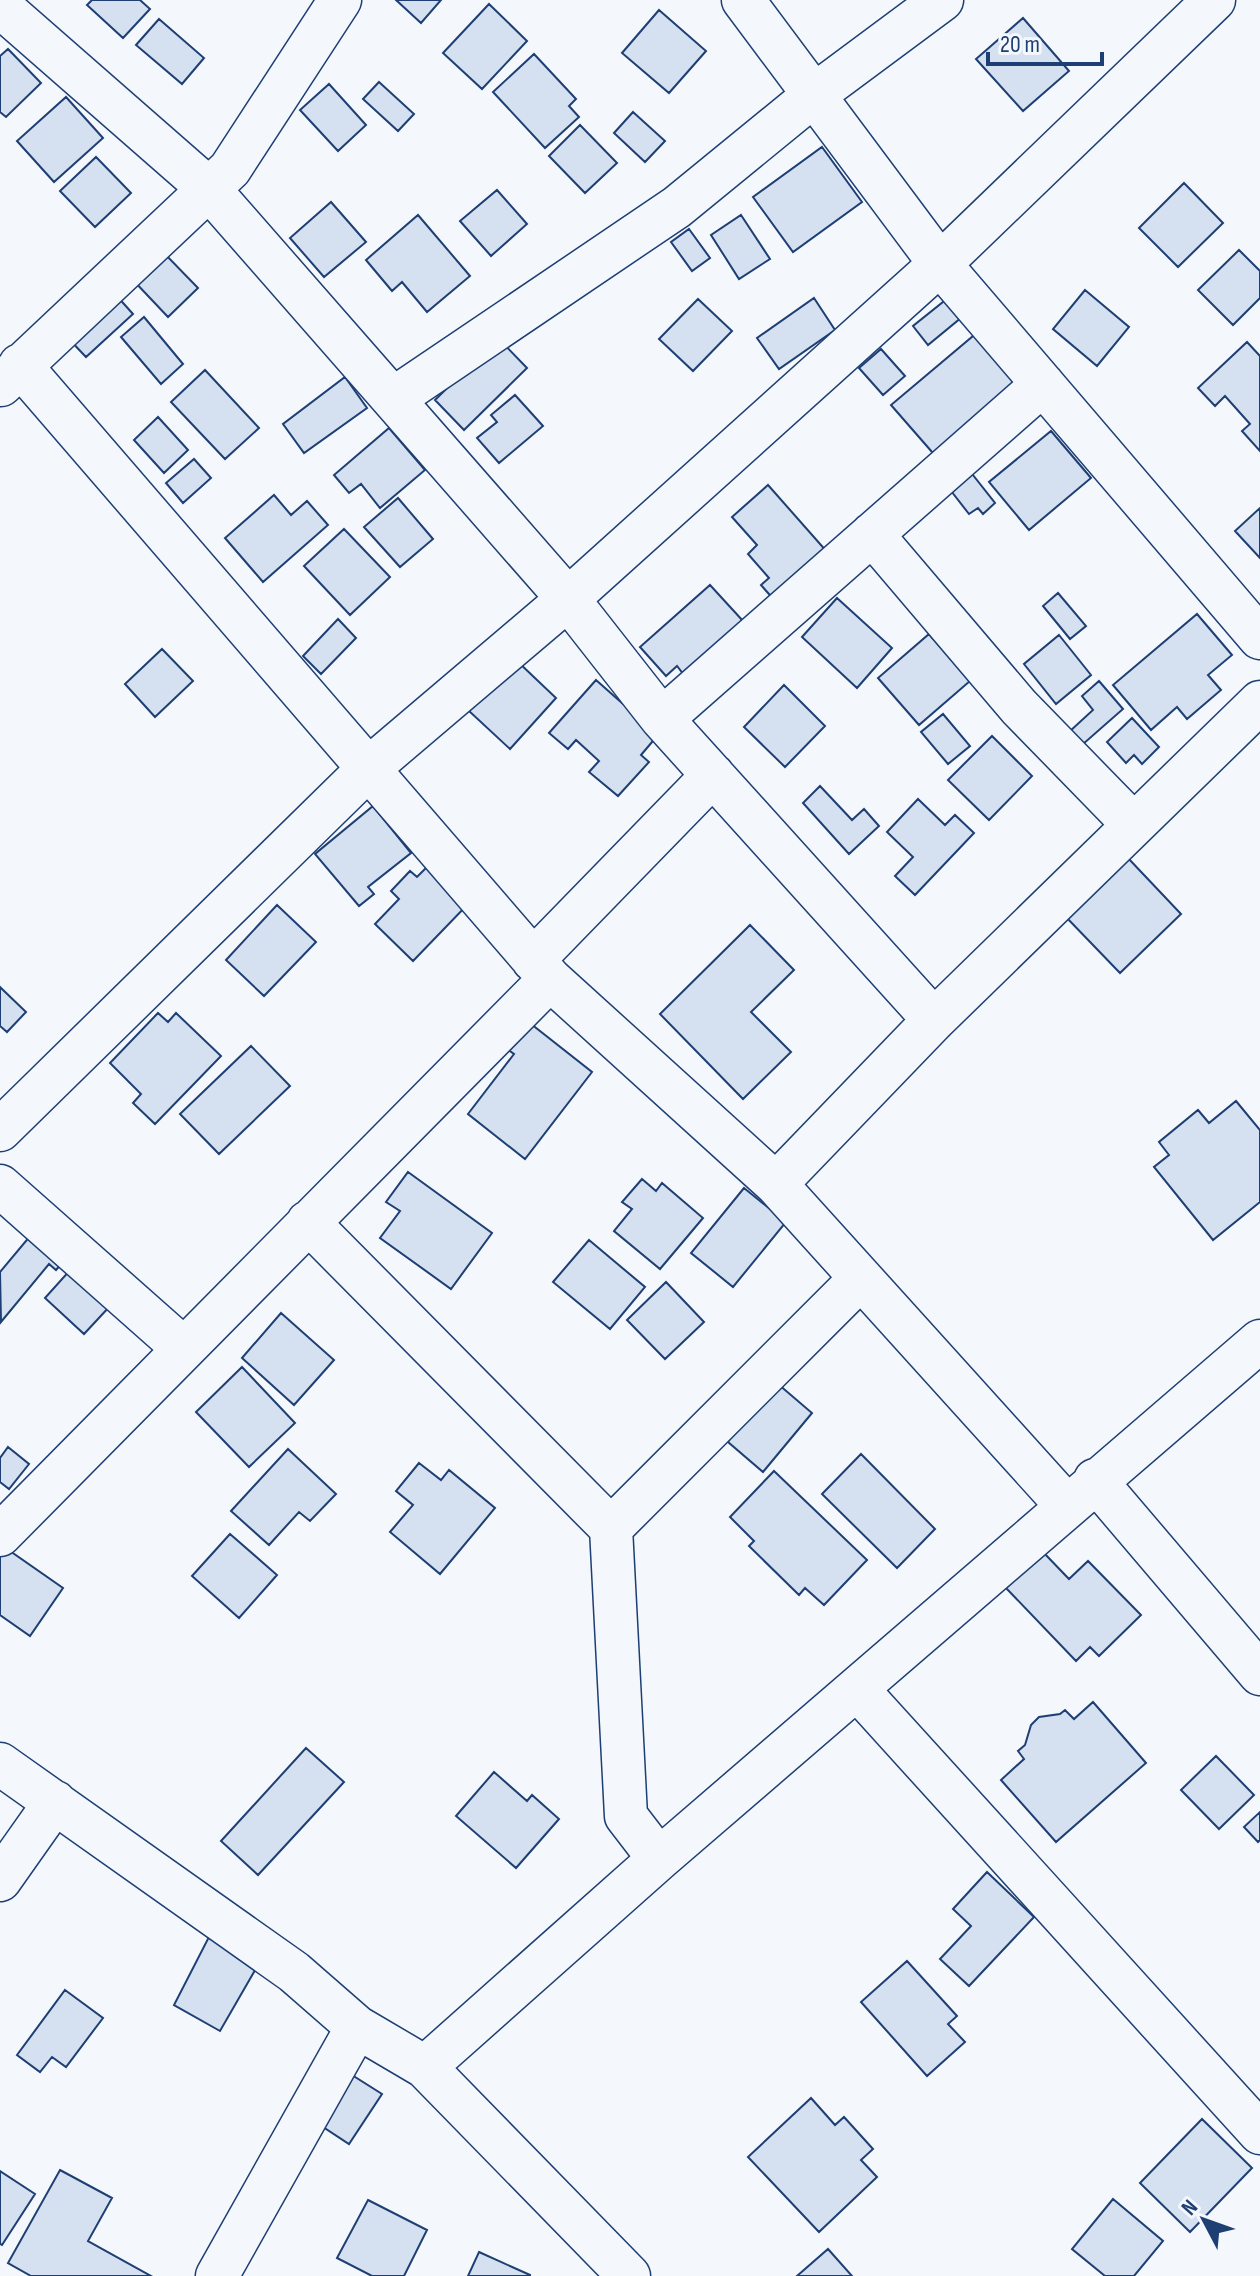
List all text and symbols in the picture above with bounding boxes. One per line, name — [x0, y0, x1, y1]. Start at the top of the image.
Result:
scale bar — [988, 16, 1102, 66]
text: 20 m — [1000, 30, 1040, 59]
north arrow — [1164, 2180, 1244, 2260]
text: N — [1176, 2195, 1204, 2221]

